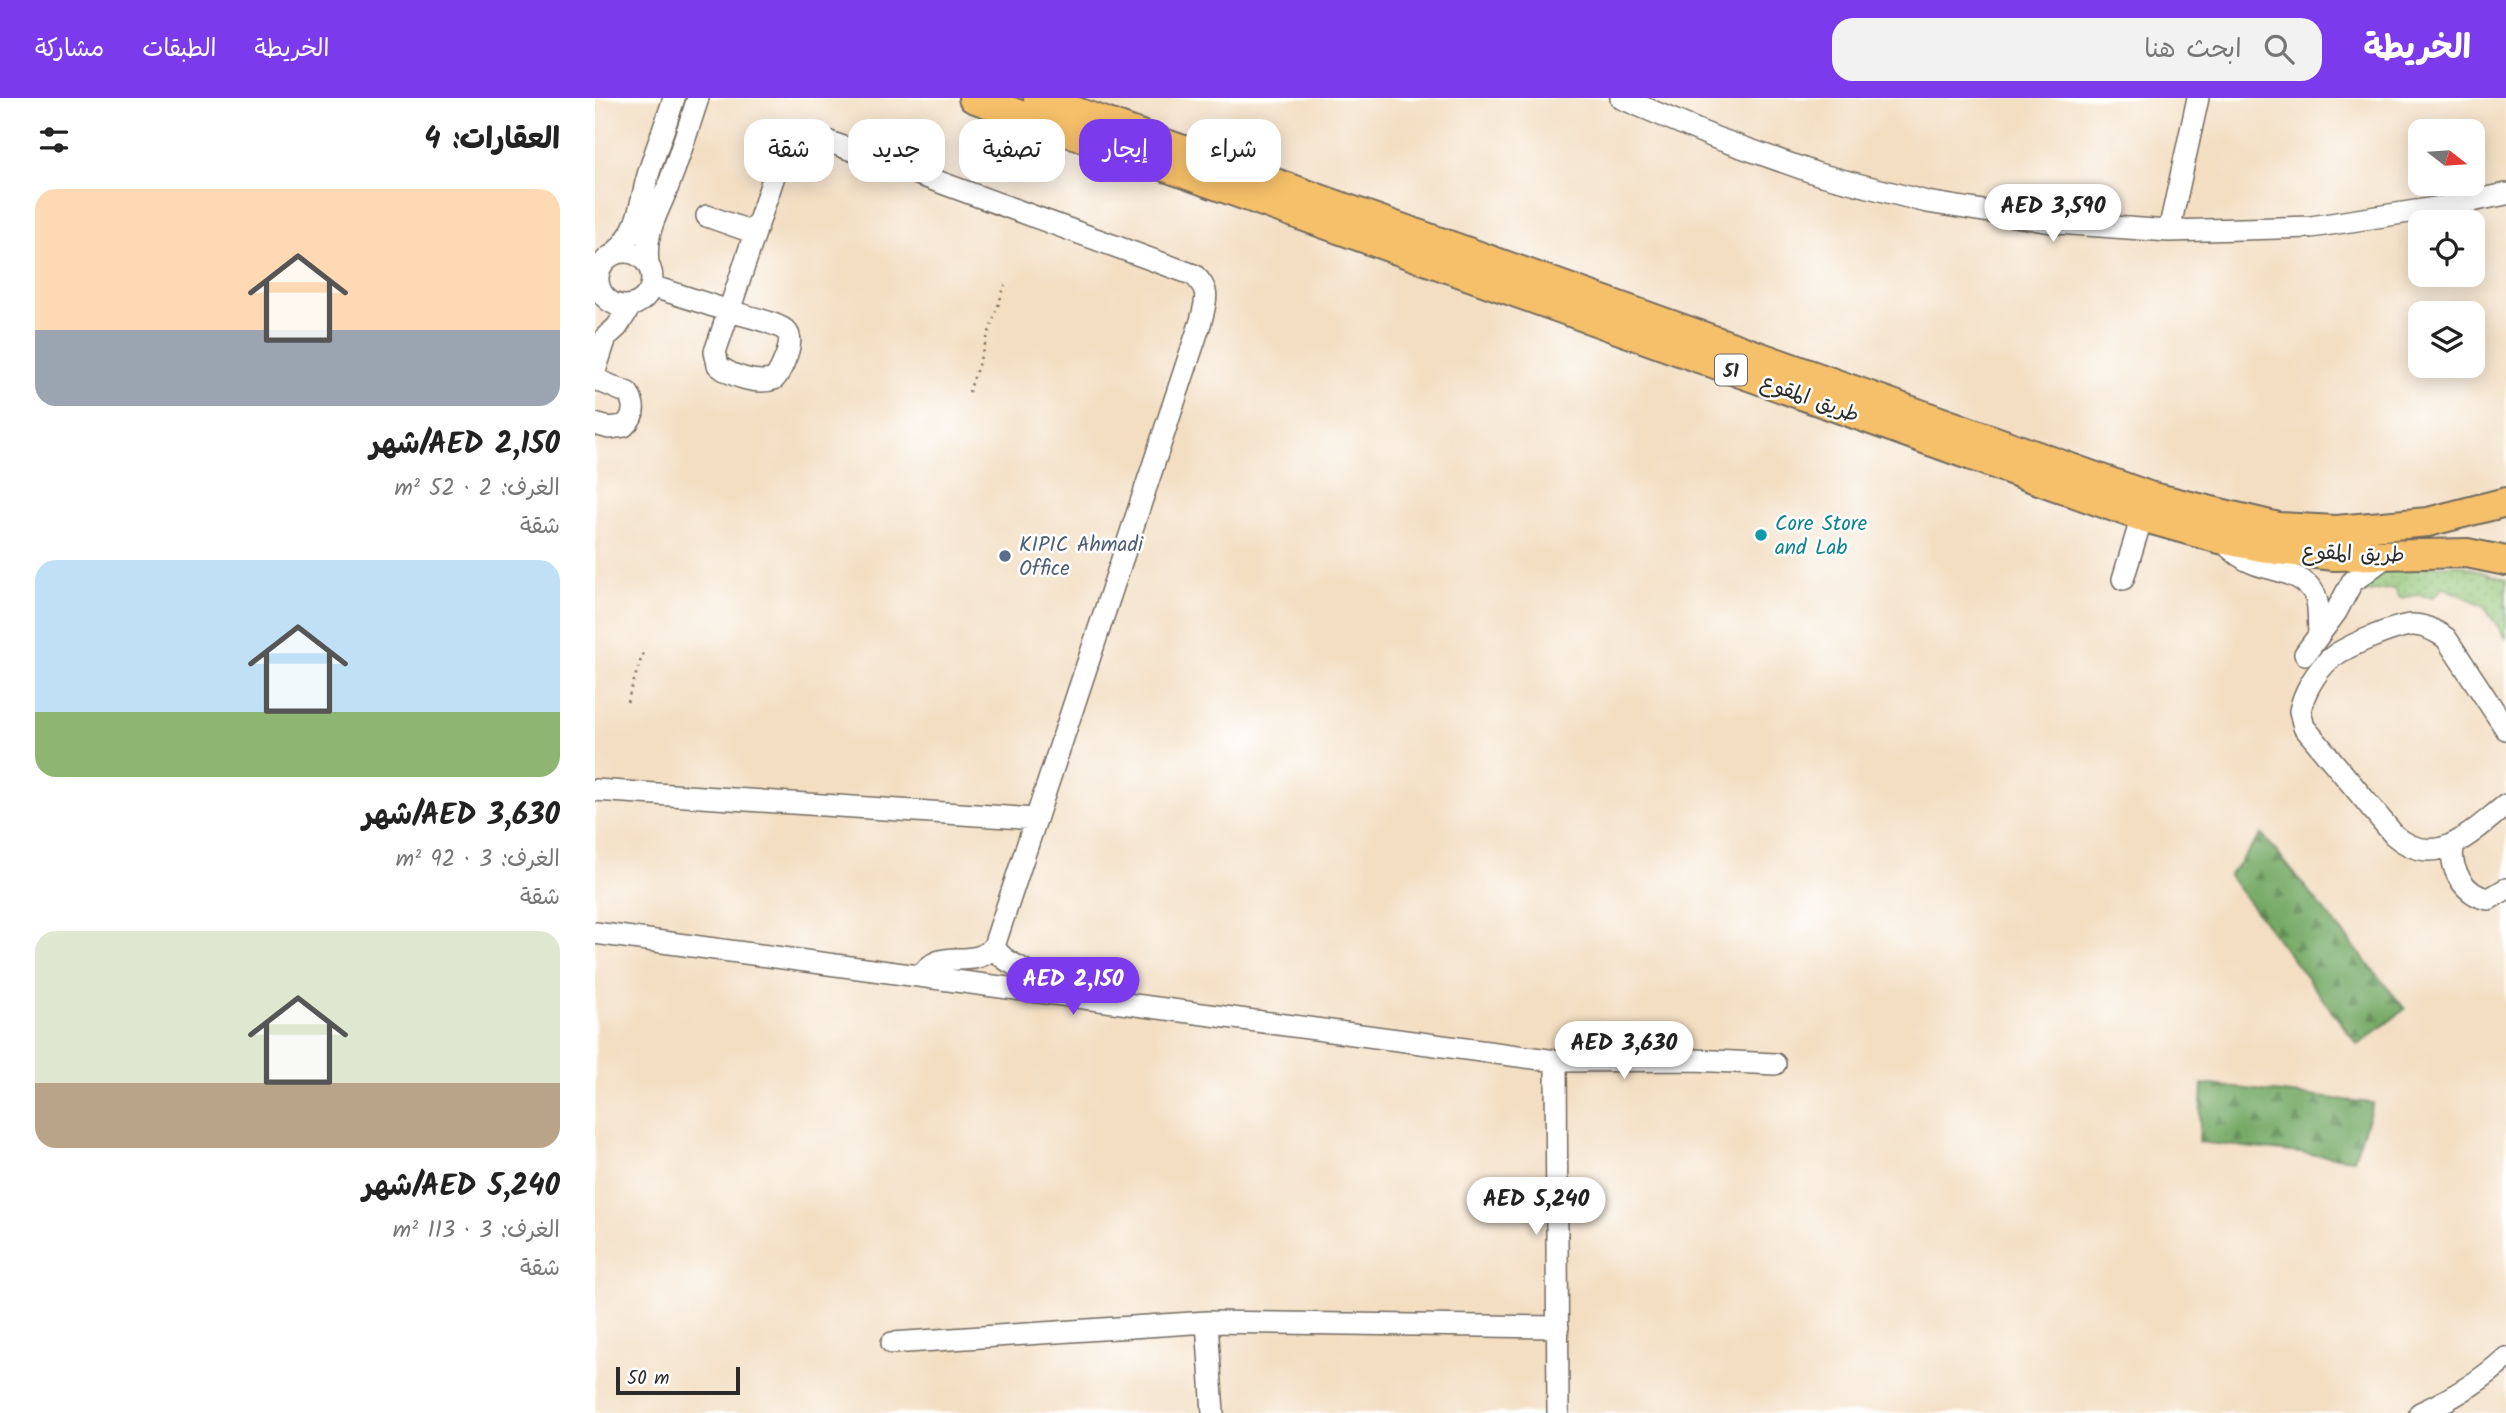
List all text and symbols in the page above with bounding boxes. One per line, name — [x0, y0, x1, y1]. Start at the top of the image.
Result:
search box — [1832, 18, 2322, 81]
text: الخريطة — [2364, 23, 2471, 76]
text: ابحث هنا — [2144, 29, 2242, 71]
text: مشاركة — [35, 30, 104, 69]
text: الطبقات — [142, 30, 217, 69]
text: الخريطة — [255, 30, 329, 69]
icon: search — [2260, 30, 2298, 68]
text: العقارات: 4 — [424, 116, 560, 164]
chip: شقة — [744, 119, 834, 182]
chip: جديد — [848, 119, 945, 182]
chip: تصفية — [959, 119, 1065, 182]
chip: إيجار — [1079, 119, 1172, 182]
chip: شراء — [1186, 119, 1281, 182]
north arrow — [2408, 119, 2485, 196]
map controls — [2408, 119, 2485, 378]
icon: filters — [35, 121, 73, 159]
pin: AED 3,590 — [1973, 184, 2133, 244]
text: AED 3,590 — [2000, 189, 2106, 225]
button: locate — [2408, 210, 2485, 287]
icon: home — [235, 235, 361, 361]
button: layers — [2408, 301, 2485, 378]
road number: 51 — [1715, 354, 1747, 386]
street label: طريق المقوع — [1755, 366, 1864, 433]
text: AED 2,150/شهر — [370, 421, 560, 469]
text: الغرف: 2 · 52 m² — [394, 471, 560, 507]
place label: Core Store and Lab — [1775, 508, 1868, 565]
text: شقة — [520, 509, 560, 545]
marker: Core Store and Lab — [1753, 527, 1769, 543]
place label: KIPIC Ahmadi Office — [1019, 529, 1144, 586]
street label: طريق المقوع — [2301, 536, 2405, 573]
marker: KIPIC Ahmadi Office — [997, 548, 1013, 564]
icon: home — [235, 606, 361, 732]
text: AED 3,630/شهر — [362, 792, 560, 840]
text: الغرف: 3 · 92 m² — [396, 842, 560, 878]
text: شقة — [520, 880, 560, 916]
pin: AED 2,150 — [993, 958, 1153, 1017]
text: AED 2,150 — [1022, 962, 1124, 998]
icon: home — [235, 977, 361, 1103]
pin: AED 3,630 — [1544, 1021, 1704, 1081]
text: AED 3,630 — [1571, 1026, 1677, 1062]
text: AED 5,240/شهر — [362, 1163, 560, 1211]
pin: AED 5,240 — [1456, 1178, 1616, 1237]
text: AED 5,240 — [1483, 1182, 1589, 1218]
text: الغرف: 3 · 113 m² — [393, 1213, 560, 1249]
text: شقة — [520, 1251, 560, 1287]
scale bar — [616, 1364, 740, 1396]
text: 50 m — [627, 1364, 669, 1394]

